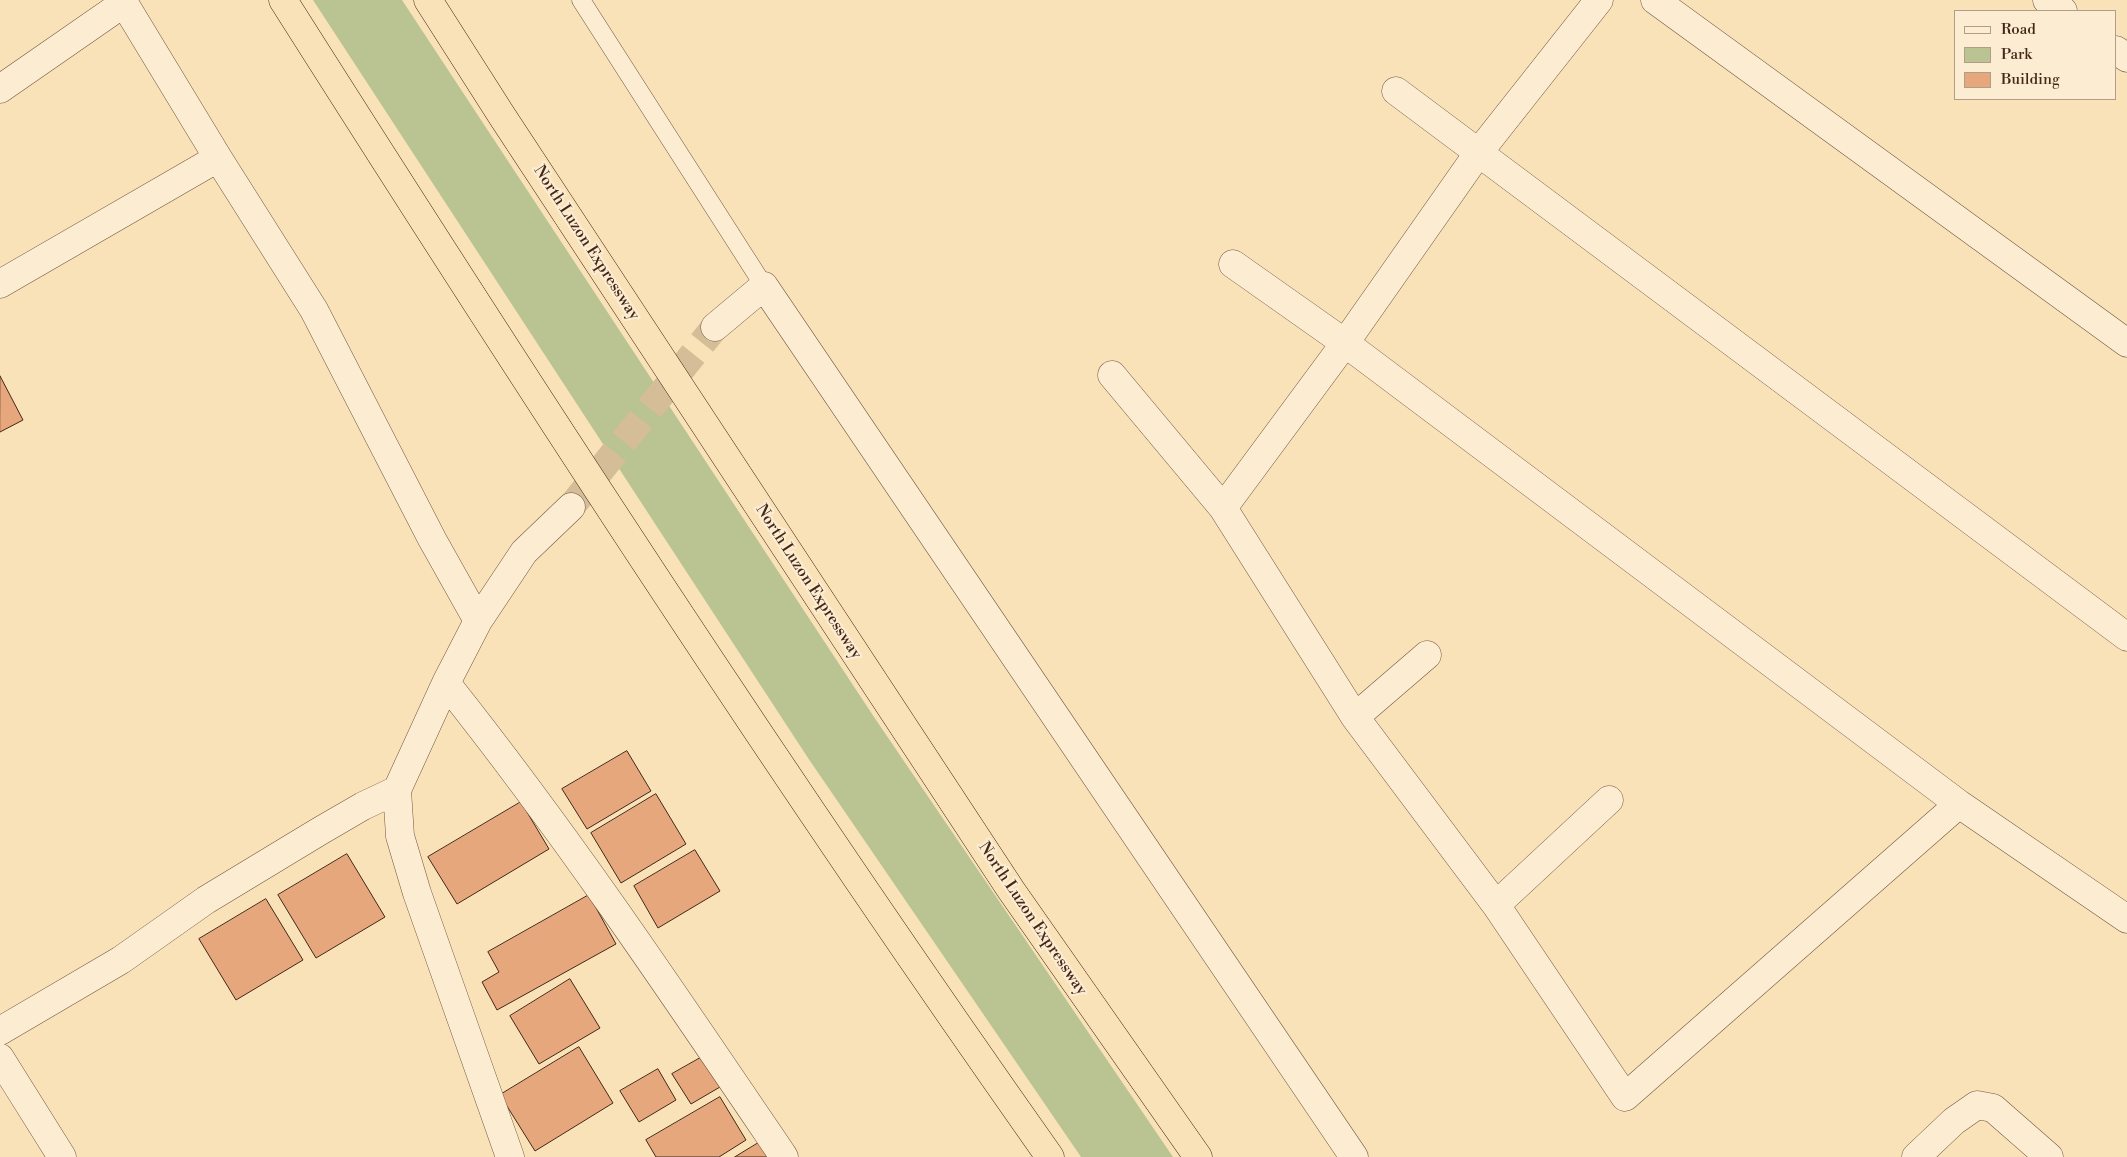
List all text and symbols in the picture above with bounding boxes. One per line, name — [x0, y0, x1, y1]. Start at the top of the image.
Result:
legend — [1954, 10, 2117, 100]
text: Road — [2001, 20, 2036, 39]
text: Park — [2001, 45, 2032, 64]
text: Building — [2001, 70, 2060, 89]
street label: North Luzon Expressway — [529, 162, 643, 324]
street label: North Luzon Expressway — [751, 501, 865, 663]
street label: North Luzon Expressway — [974, 839, 1090, 999]

